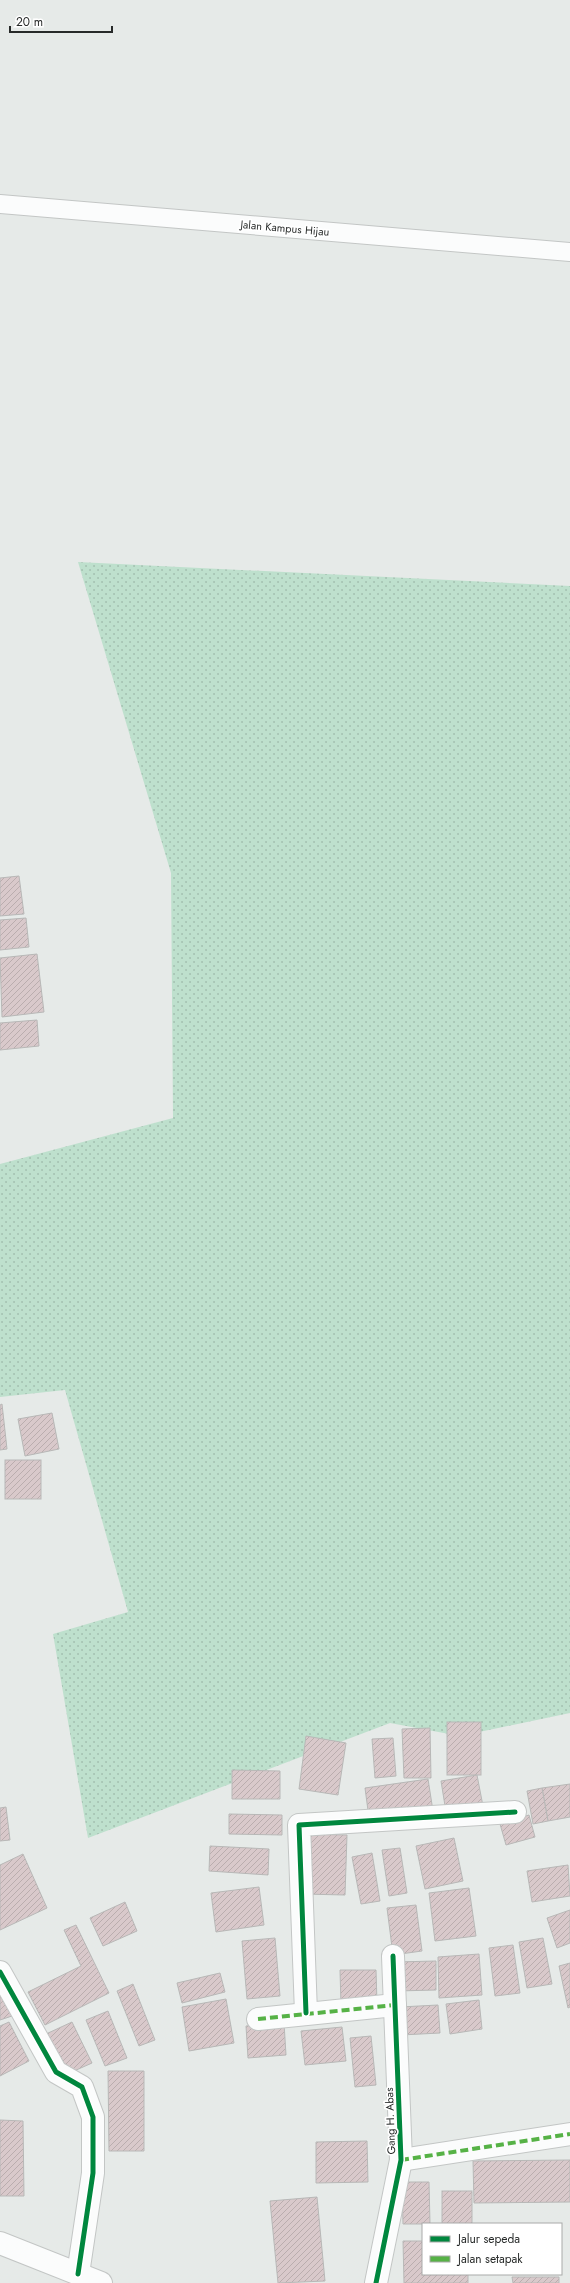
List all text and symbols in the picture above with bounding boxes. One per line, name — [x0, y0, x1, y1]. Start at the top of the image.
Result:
scale bar — [10, 8, 112, 34]
text: 20 m — [16, 13, 43, 31]
street label: Jalan Kampus Hijau — [238, 216, 330, 240]
street label: Gang H. Abas — [381, 2087, 399, 2155]
legend — [422, 2223, 562, 2275]
text: Jalur sepeda — [456, 2230, 520, 2248]
text: Jalan setapak — [456, 2250, 523, 2268]

